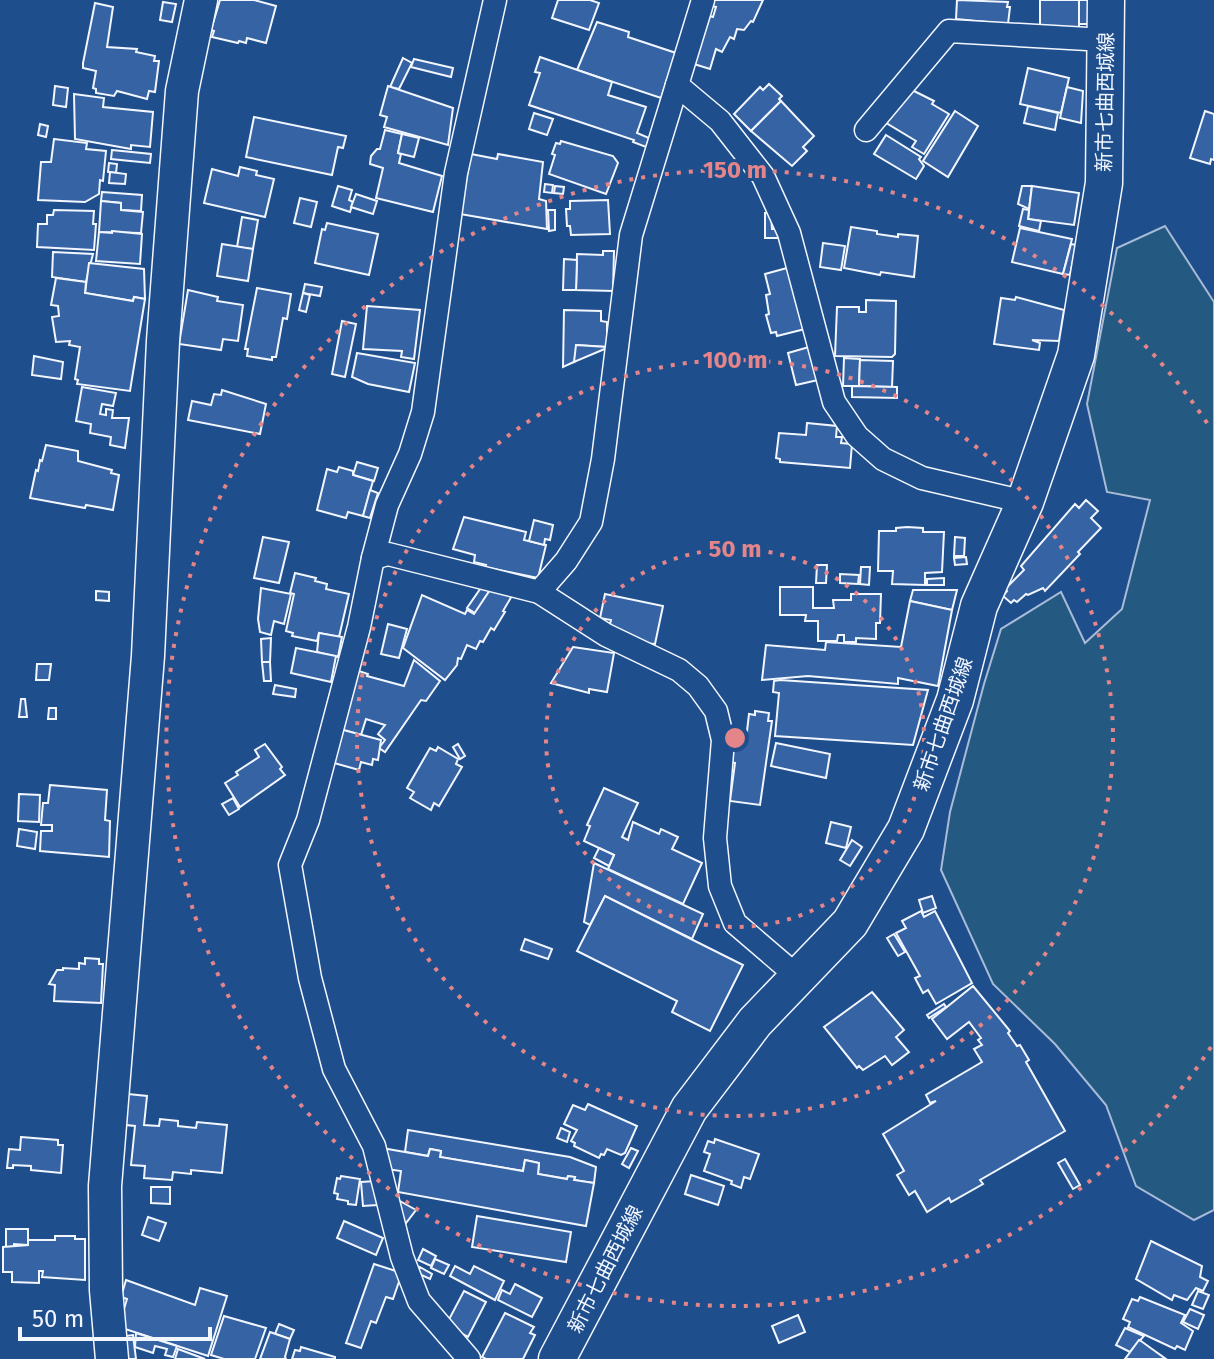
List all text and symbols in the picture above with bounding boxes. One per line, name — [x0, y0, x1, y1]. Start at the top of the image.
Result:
street label: 新市七曲西城線 — [1092, 32, 1118, 172]
text: 150 m — [703, 156, 767, 184]
text: 100 m — [702, 346, 768, 374]
text: 50 m — [709, 535, 761, 563]
street label: 新市七曲西城線 — [909, 654, 977, 794]
centre of rings — [721, 724, 749, 752]
street label: 新市七曲西城線 — [563, 1201, 647, 1337]
scale bar — [20, 1291, 210, 1341]
text: 50 m — [32, 1305, 84, 1333]

